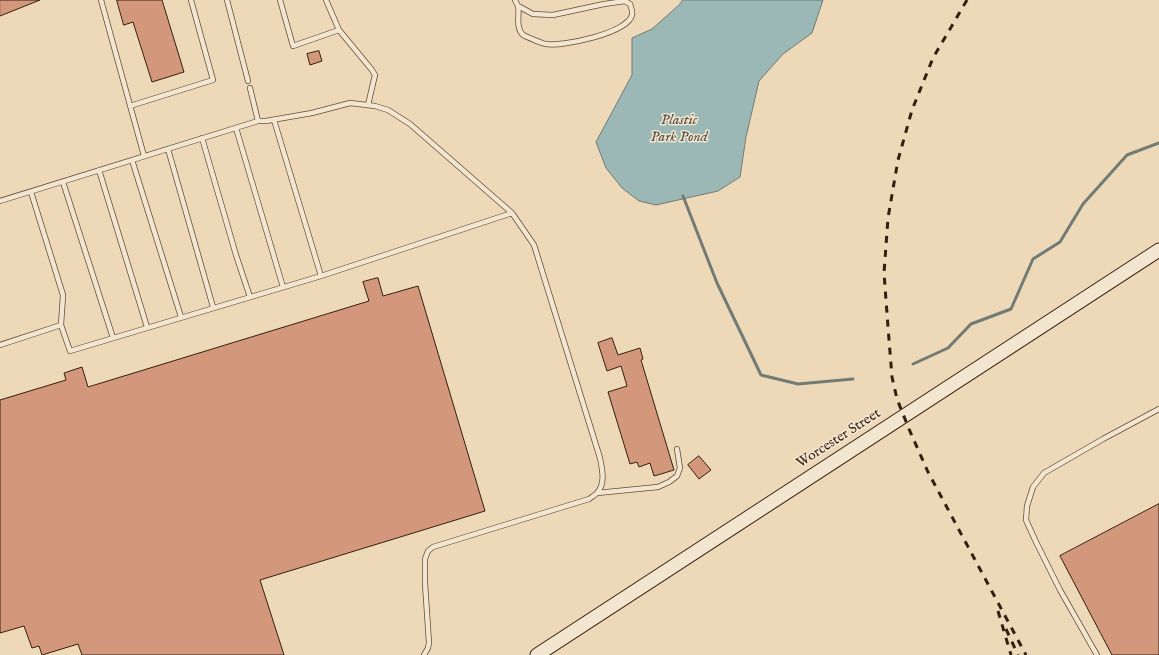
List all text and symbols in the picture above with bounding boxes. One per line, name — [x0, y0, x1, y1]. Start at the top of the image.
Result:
water label: Plastic Park Pond — [650, 112, 708, 147]
street label: Worcester Street — [794, 406, 884, 472]

